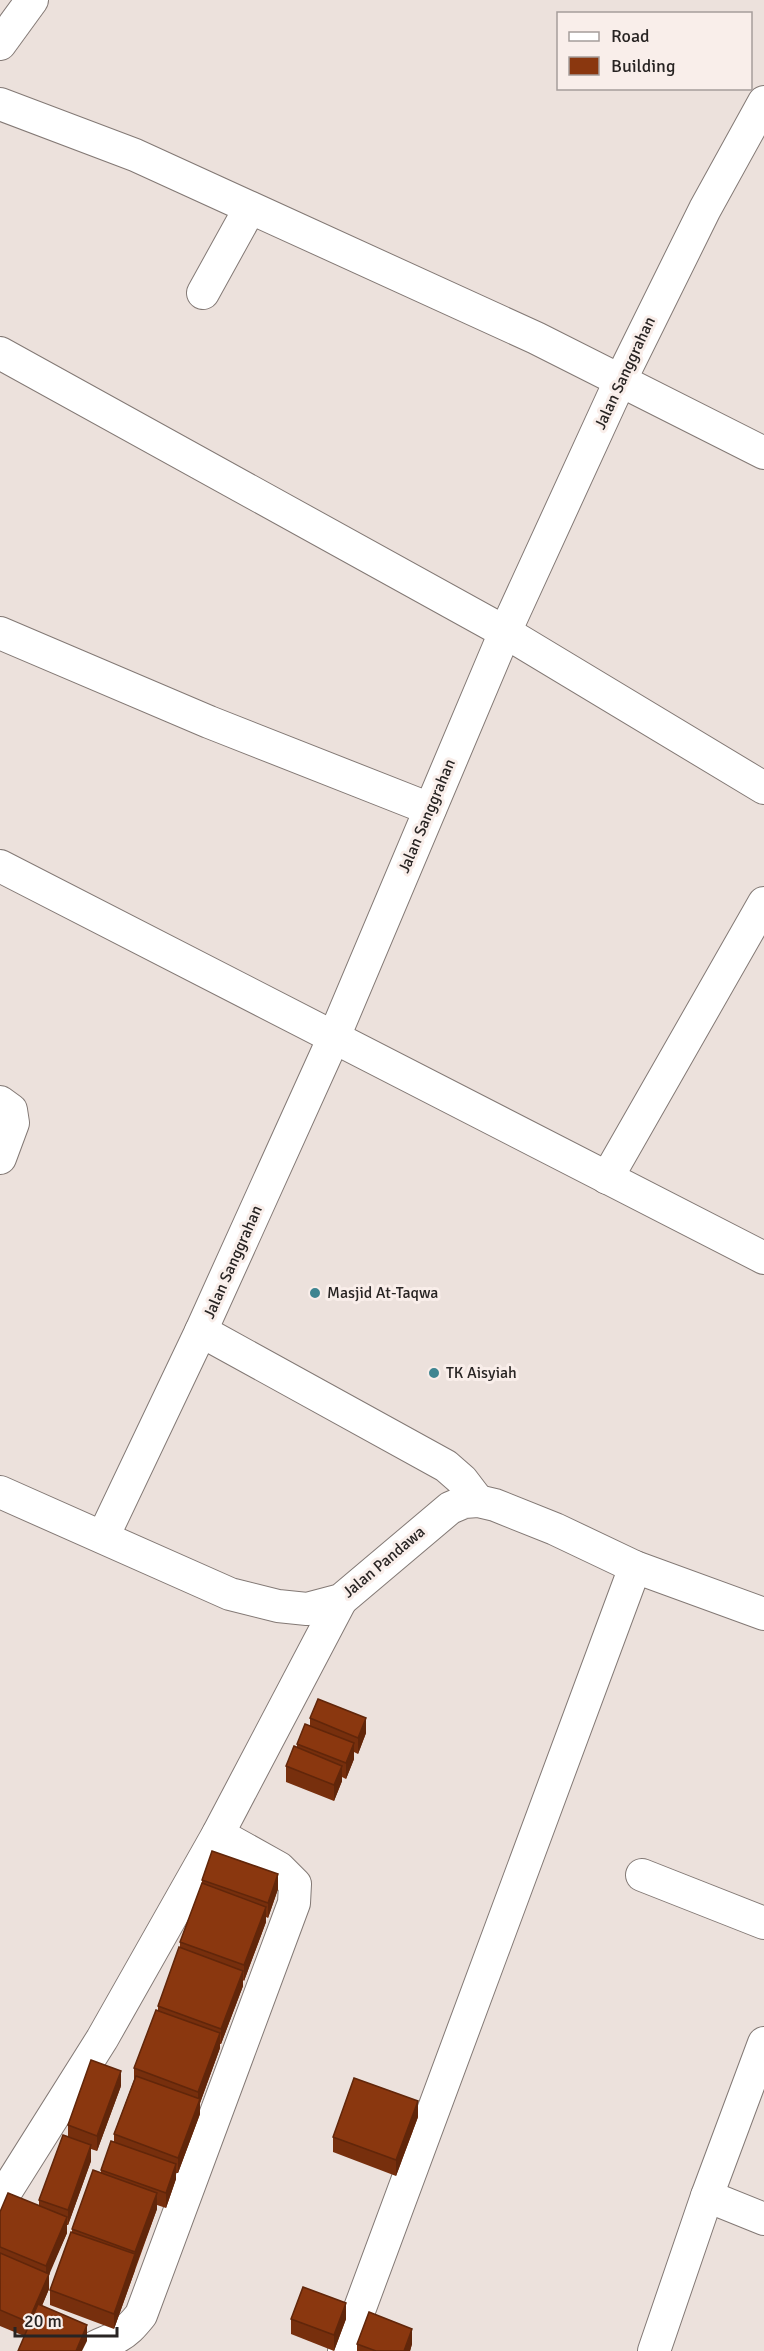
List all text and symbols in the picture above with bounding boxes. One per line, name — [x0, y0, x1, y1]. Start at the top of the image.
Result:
legend — [557, 12, 752, 90]
text: Road — [611, 25, 650, 47]
text: Building — [611, 55, 675, 77]
street label: Jalan Sanggrahan — [590, 313, 660, 433]
street label: Jalan Sanggrahan — [394, 756, 460, 876]
street label: Jalan Sanggrahan — [199, 1202, 267, 1322]
place label: Masjid At-Taqwa — [327, 1283, 438, 1303]
marker: Masjid At-Taqwa — [308, 1286, 322, 1300]
place label: TK Aisyiah — [446, 1363, 517, 1383]
marker: TK Aisyiah — [427, 1366, 441, 1380]
street label: Jalan Pandawa — [339, 1522, 429, 1602]
scale bar — [15, 2300, 117, 2338]
text: 20 m — [24, 2310, 62, 2332]

